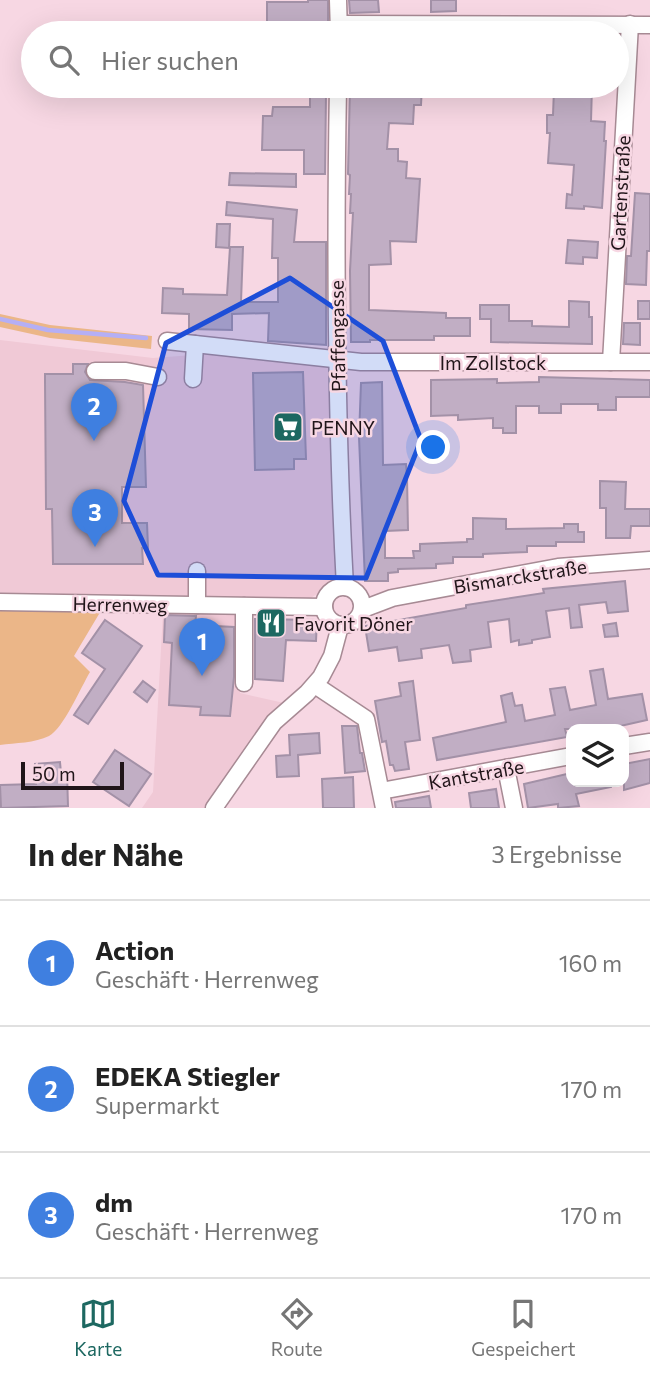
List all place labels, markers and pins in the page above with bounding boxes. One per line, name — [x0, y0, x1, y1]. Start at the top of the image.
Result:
pin: 2 — [71, 383, 117, 441]
supermarket icon: PENNY — [271, 410, 305, 444]
place label: PENNY — [311, 416, 375, 439]
pin: 3 — [72, 489, 118, 547]
restaurant icon: Favorit Döner — [254, 606, 288, 640]
place label: Favorit Döner — [294, 612, 413, 635]
pin: 1 — [179, 618, 225, 676]

